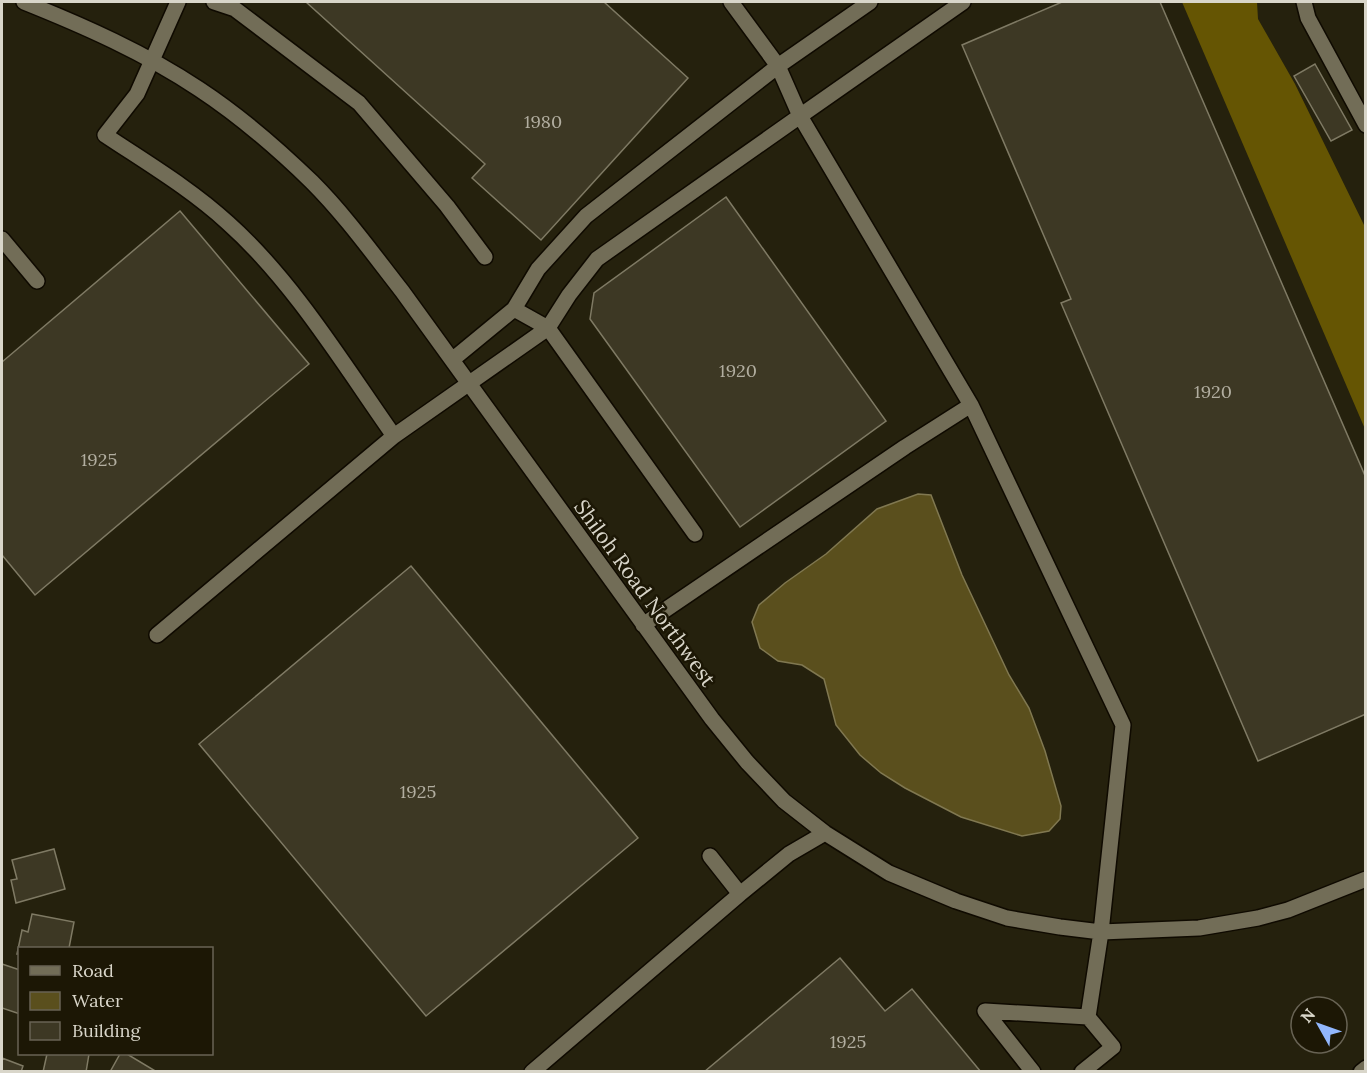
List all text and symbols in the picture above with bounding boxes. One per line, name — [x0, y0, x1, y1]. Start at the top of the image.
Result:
house number: 1980 — [524, 110, 562, 133]
house number: 1920 — [719, 359, 757, 382]
house number: 1920 — [1194, 380, 1232, 403]
house number: 1925 — [81, 448, 117, 471]
street label: Shiloh Road Northwest — [568, 494, 722, 692]
house number: 1925 — [400, 780, 436, 803]
legend — [18, 947, 213, 1055]
text: Road — [72, 959, 114, 982]
text: Water — [72, 989, 123, 1012]
north arrow — [1289, 995, 1349, 1055]
text: N — [1296, 1004, 1319, 1027]
text: Building — [72, 1019, 142, 1042]
house number: 1925 — [830, 1030, 866, 1053]

